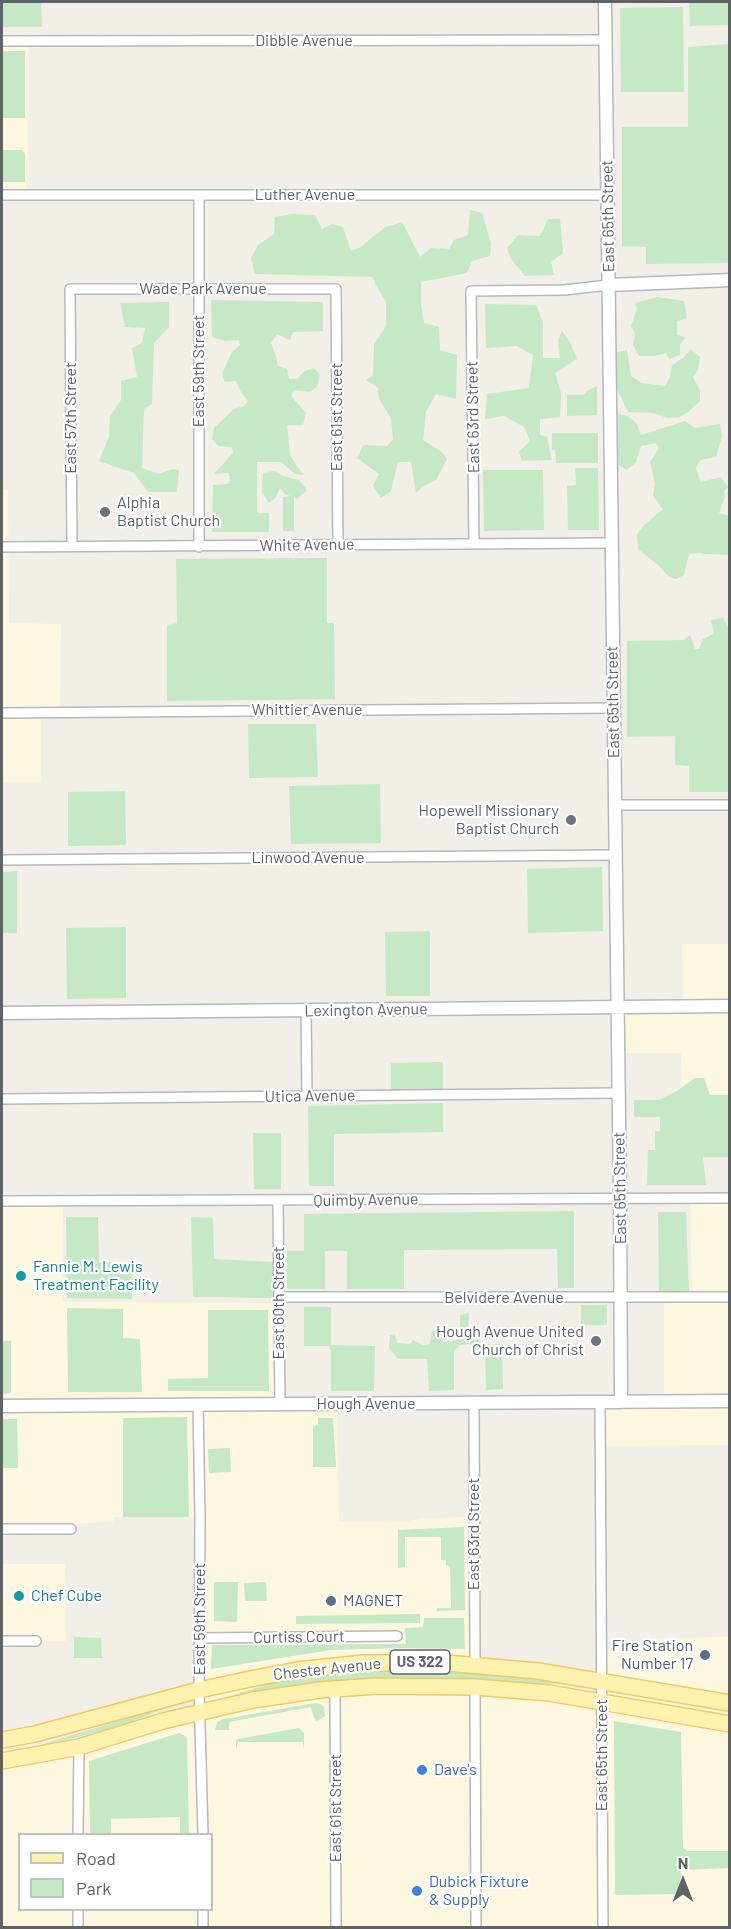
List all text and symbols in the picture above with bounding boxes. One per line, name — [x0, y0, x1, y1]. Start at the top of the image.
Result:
street label: Dibble Avenue — [255, 31, 353, 51]
street label: East 65th Street — [597, 160, 619, 272]
street label: Luther Avenue — [255, 185, 355, 205]
street label: Wade Park Avenue — [139, 279, 267, 299]
street label: East 59th Street — [189, 315, 209, 427]
street label: East 63rd Street — [462, 361, 484, 473]
street label: East 57th Street — [61, 362, 81, 474]
street label: East 61st Street — [327, 363, 347, 471]
place label: Alphia Baptist Church — [117, 493, 220, 531]
marker: Alphia Baptist Church — [98, 505, 112, 519]
street label: White Avenue — [259, 535, 355, 555]
street label: East 65th Street — [602, 646, 624, 758]
street label: Whittier Avenue — [252, 700, 362, 720]
place label: Hopewell Missionary Baptist Church — [419, 801, 559, 839]
marker: Hopewell Missionary Baptist Church — [564, 813, 578, 827]
street label: Linwood Avenue — [251, 848, 365, 868]
street label: Lexington Avenue — [304, 999, 428, 1021]
street label: Utica Avenue — [264, 1086, 356, 1106]
street label: East 65th Street — [609, 1132, 631, 1244]
street label: Quimby Avenue — [313, 1189, 419, 1211]
street label: East 60th Street — [269, 1246, 289, 1360]
place label: Fannie M. Lewis Treatment Facility — [33, 1257, 159, 1295]
marker: Fannie M. Lewis Treatment Facility — [14, 1269, 28, 1283]
street label: Belvidere Avenue — [444, 1288, 564, 1308]
place label: Hough Avenue United Church of Christ — [436, 1322, 584, 1360]
marker: Hough Avenue United Church of Christ — [589, 1334, 603, 1348]
street label: Hough Avenue — [317, 1394, 415, 1414]
street label: East 63rd Street — [464, 1478, 484, 1590]
street label: East 59th Street — [190, 1563, 210, 1675]
place label: Chef Cube — [31, 1586, 102, 1606]
marker: Chef Cube — [12, 1589, 26, 1603]
place label: MAGNET — [343, 1591, 403, 1611]
marker: MAGNET — [324, 1594, 338, 1608]
street label: Curtiss Court — [253, 1627, 345, 1647]
place label: Fire Station Number 17 — [612, 1636, 693, 1674]
marker: Fire Station Number 17 — [698, 1648, 712, 1662]
road number: US 322 — [390, 1650, 450, 1674]
street label: Chester Avenue — [272, 1654, 382, 1684]
street label: East 65th Street — [592, 1699, 612, 1811]
street label: East 61st Street — [326, 1754, 346, 1862]
place label: Dave's — [434, 1760, 477, 1780]
marker: Dave's — [415, 1763, 429, 1777]
legend — [18, 1833, 213, 1911]
text: Road — [76, 1847, 116, 1869]
north arrow — [653, 1851, 713, 1911]
text: N — [678, 1853, 688, 1872]
place label: Dubick Fixture & Supply — [429, 1872, 529, 1910]
text: Park — [76, 1877, 111, 1899]
marker: Dubick Fixture & Supply — [410, 1884, 424, 1898]

